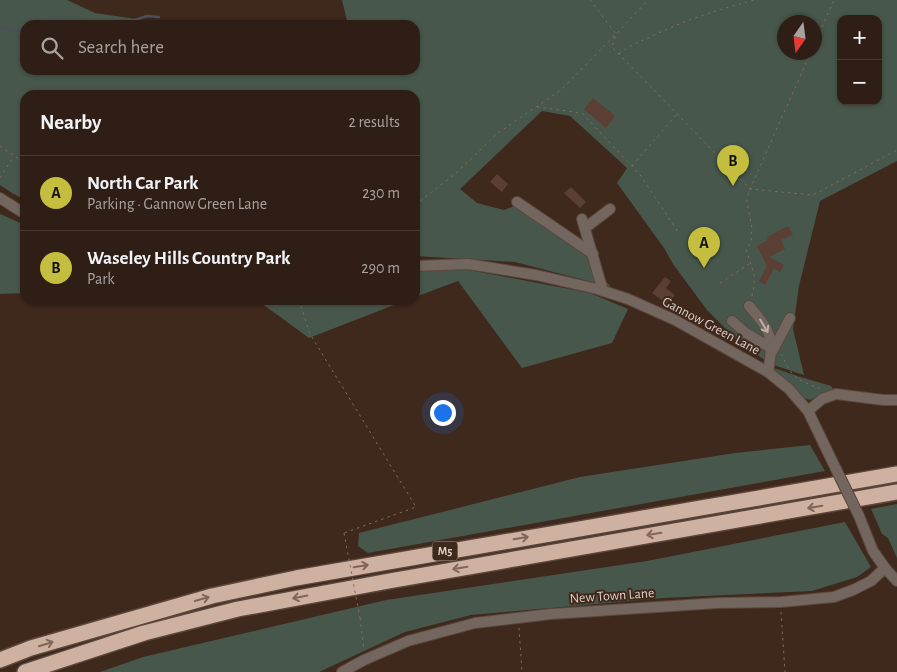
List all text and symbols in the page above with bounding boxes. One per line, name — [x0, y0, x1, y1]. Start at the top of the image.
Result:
north arrow — [777, 15, 822, 60]
map controls — [837, 15, 882, 105]
button: + — [837, 15, 882, 60]
search box — [20, 20, 420, 75]
icon: search — [38, 34, 66, 62]
text: Search here — [78, 38, 164, 57]
button: − — [837, 60, 882, 105]
text: Nearby — [40, 112, 101, 133]
text: 2 results — [348, 114, 400, 130]
pin: B — [717, 145, 749, 186]
text: North Car Park — [87, 174, 198, 193]
text: A — [51, 185, 61, 201]
text: 230 m — [362, 185, 400, 201]
text: Parking · Gannow Green Lane — [87, 196, 267, 212]
pin: A — [688, 227, 720, 268]
text: Waseley Hills Country Park — [87, 249, 290, 268]
text: B — [51, 260, 61, 276]
text: 290 m — [361, 260, 400, 276]
text: Park — [87, 271, 115, 287]
street label: Gannow Green Lane — [660, 294, 762, 358]
one-way arrow — [760, 318, 770, 332]
your location — [430, 400, 456, 426]
one-way arrow — [807, 502, 823, 512]
one-way arrow — [647, 530, 663, 540]
one-way arrow — [513, 533, 529, 543]
road number: M5 — [432, 542, 458, 560]
one-way arrow — [353, 560, 369, 570]
one-way arrow — [452, 564, 468, 574]
street label: New Town Lane — [569, 586, 655, 606]
one-way arrow — [194, 593, 210, 603]
one-way arrow — [292, 593, 308, 603]
one-way arrow — [38, 638, 54, 648]

